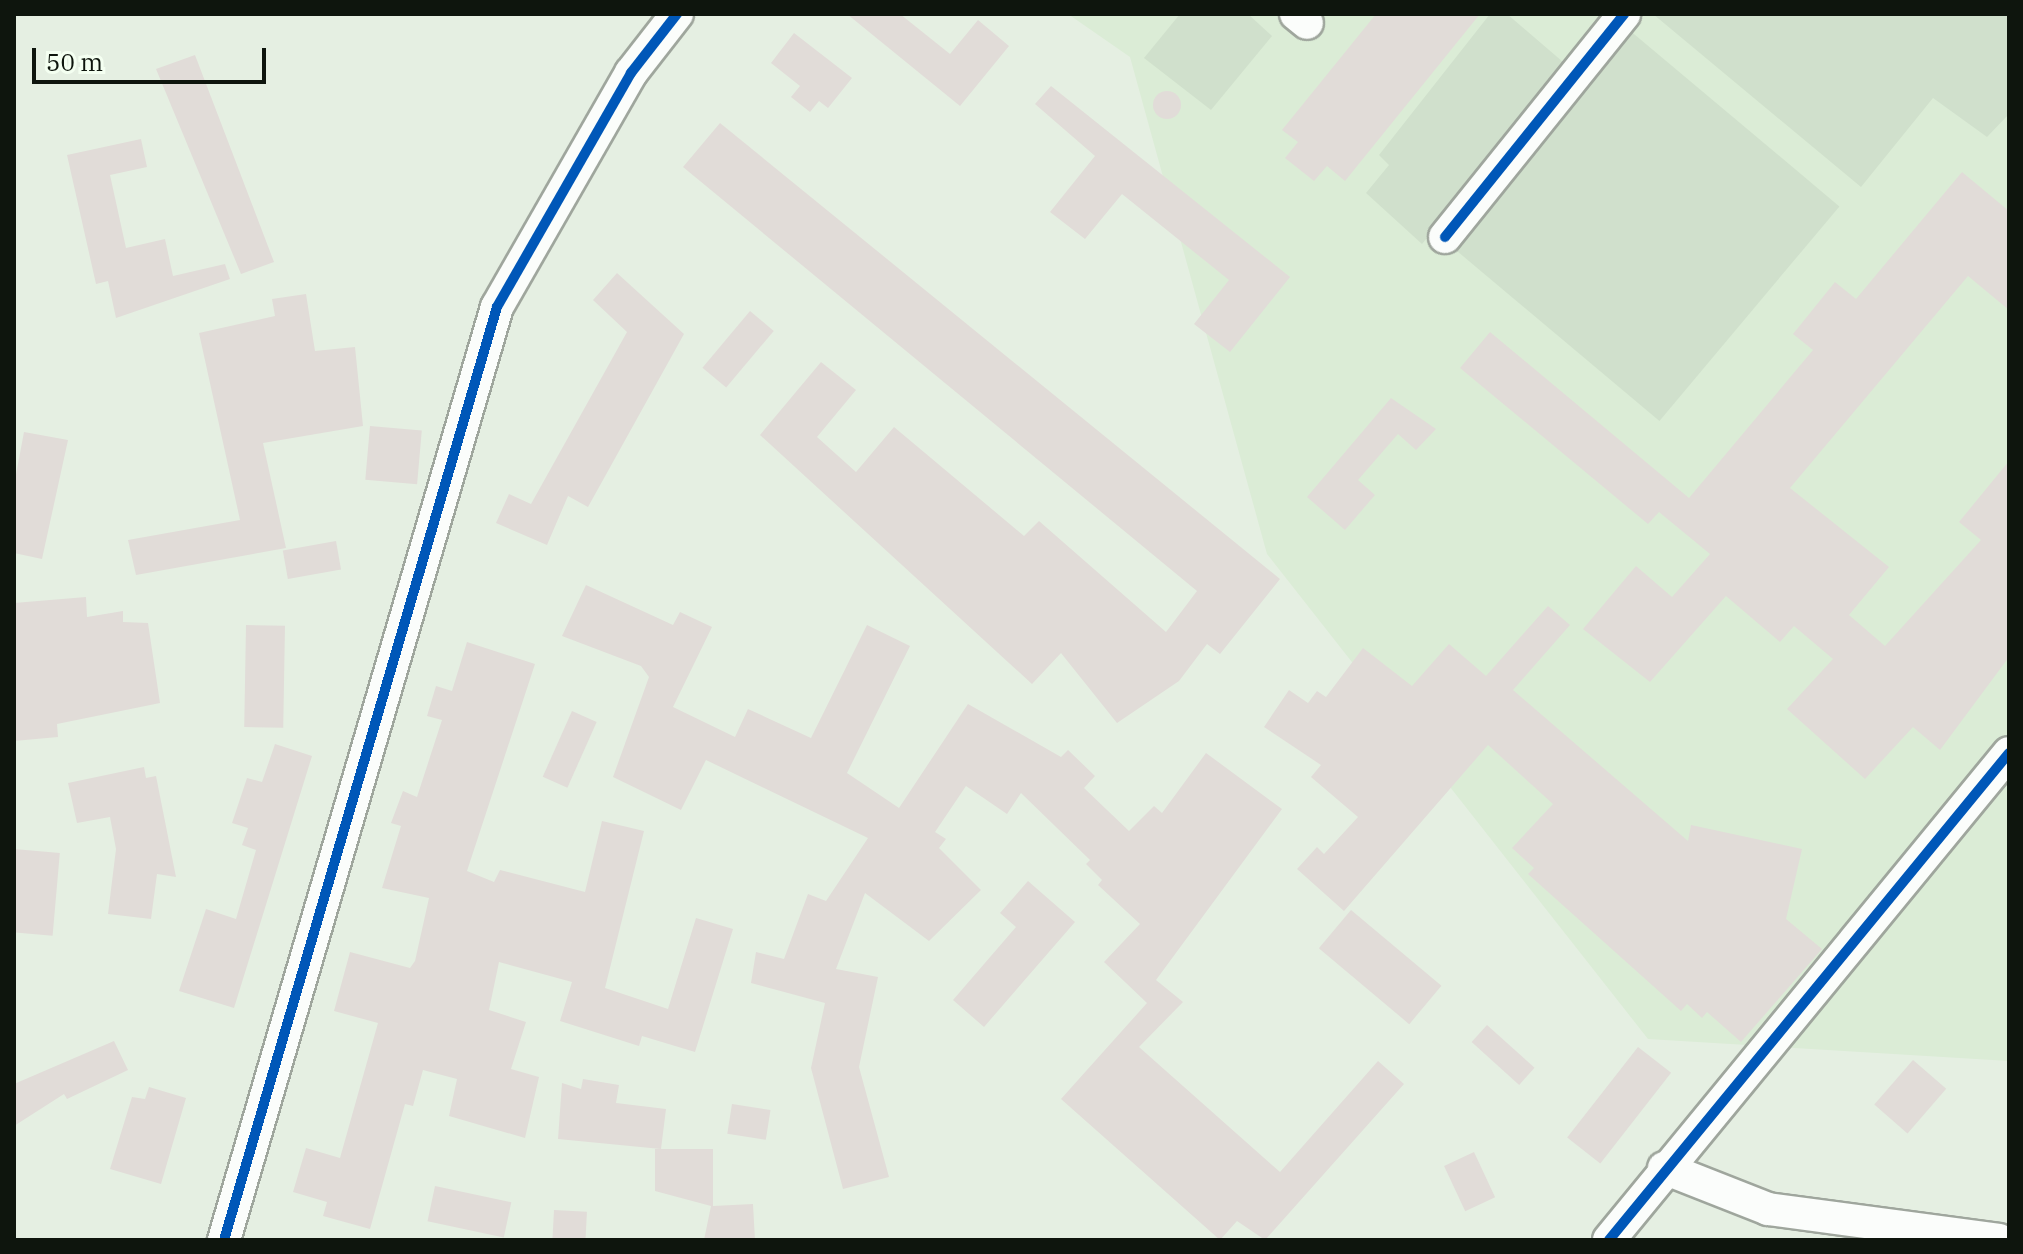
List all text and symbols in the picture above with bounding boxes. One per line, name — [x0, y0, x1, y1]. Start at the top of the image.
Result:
scale bar — [36, 32, 270, 82]
text: 50 m — [46, 46, 103, 78]

